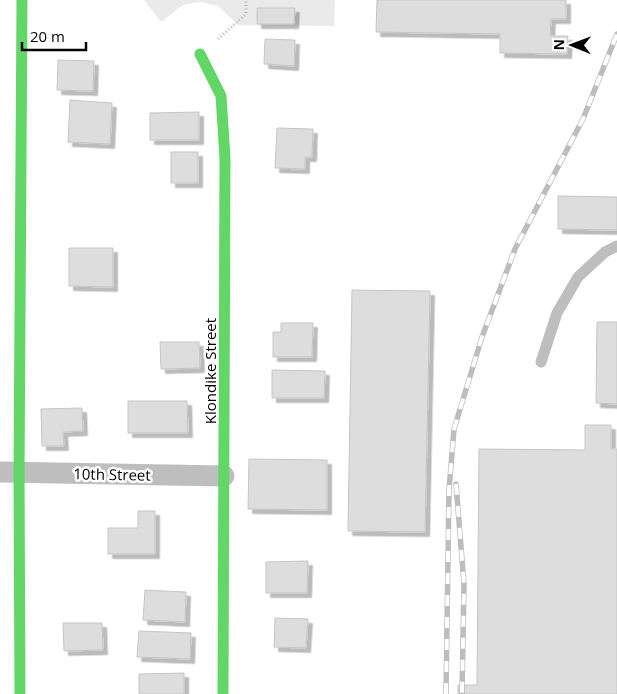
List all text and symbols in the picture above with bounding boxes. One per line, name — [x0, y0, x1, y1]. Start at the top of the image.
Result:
scale bar — [22, 20, 86, 52]
north arrow — [547, 20, 597, 70]
text: 20 m — [30, 26, 65, 46]
text: N — [549, 39, 568, 51]
street label: Klondike Street — [200, 318, 220, 424]
street label: 10th Street — [73, 463, 151, 485]

